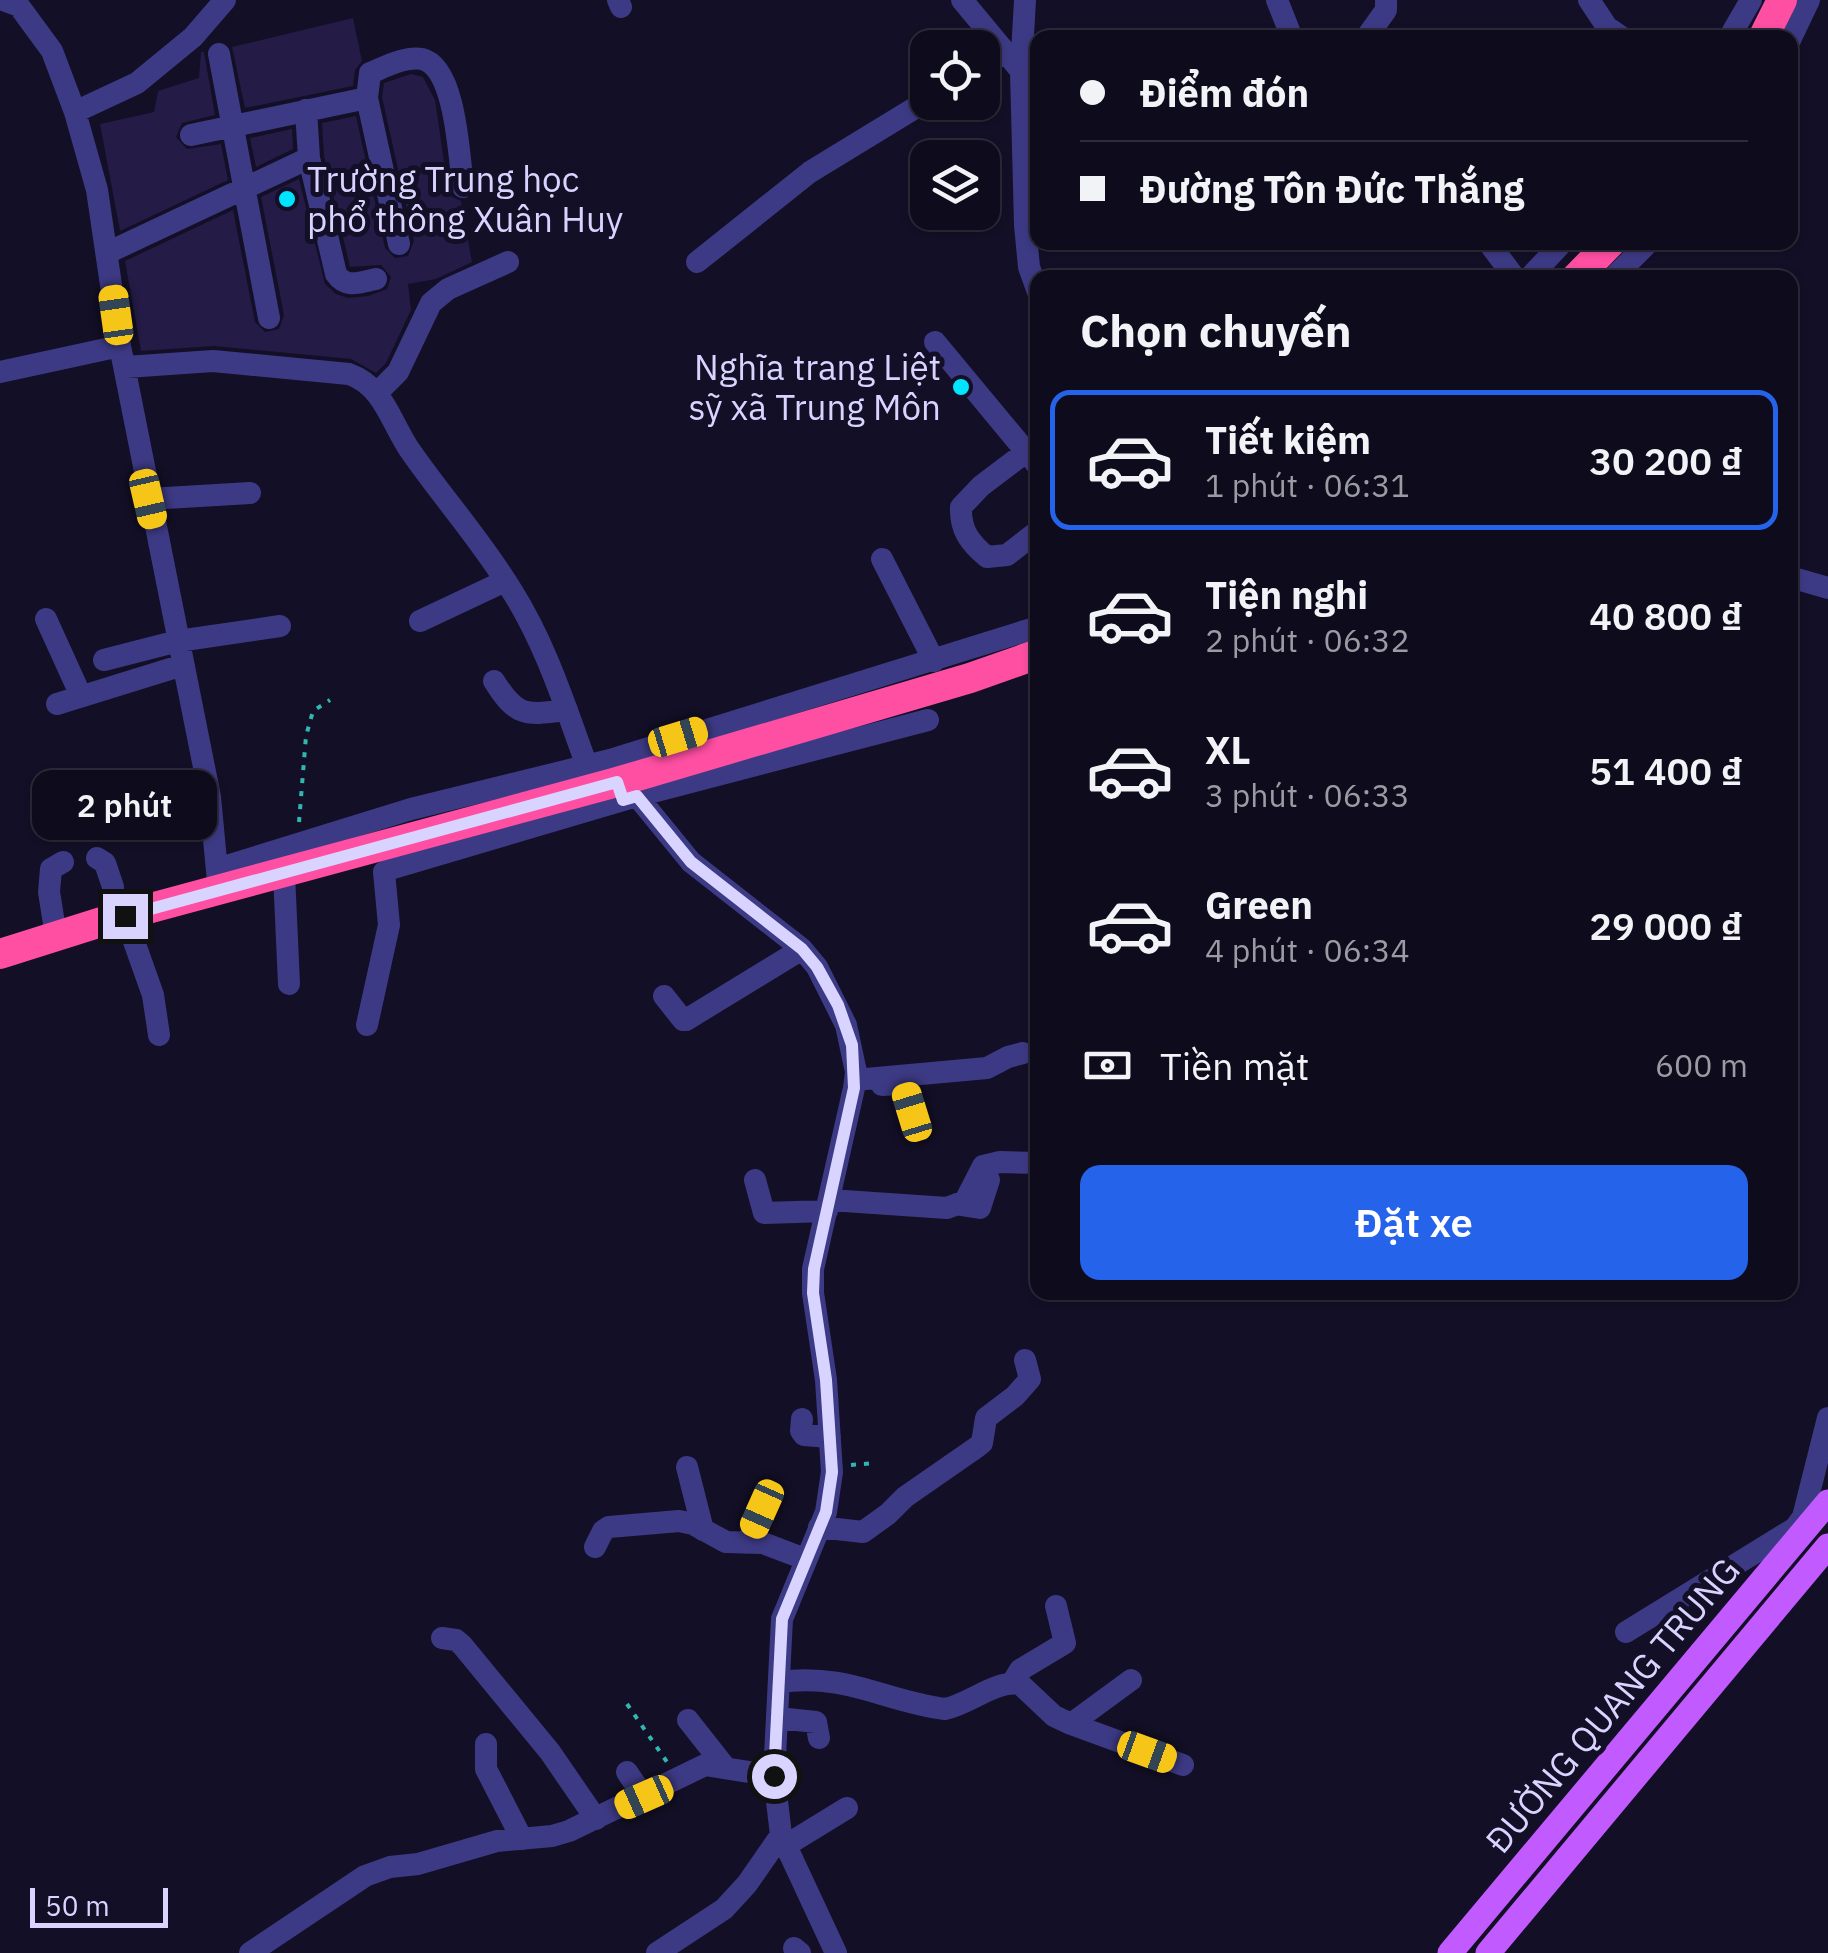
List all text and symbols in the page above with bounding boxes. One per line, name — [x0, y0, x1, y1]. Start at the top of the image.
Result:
map controls — [910, 30, 1000, 230]
button: locate — [910, 30, 1000, 120]
text: Điểm đón — [1140, 68, 1309, 117]
button: layers — [910, 140, 1000, 230]
place label: Trường Trung học phổ thông Xuân Huy — [307, 156, 623, 242]
text: Đường Tôn Đức Thắng — [1140, 164, 1524, 213]
marker: Trường Trung học phổ thông Xuân Huy — [276, 188, 298, 210]
car — [97, 283, 135, 347]
text: Chọn chuyến — [1080, 301, 1352, 359]
place label: Nghĩa trang Liệt sỹ xã Trung Môn — [688, 344, 941, 430]
marker: Nghĩa trang Liệt sỹ xã Trung Môn — [950, 376, 972, 398]
icon: car — [1085, 415, 1175, 505]
text: Tiết kiệm — [1205, 415, 1371, 464]
text: 30 200 ₫ — [1589, 436, 1743, 485]
text: 1 phút · 06:31 — [1205, 464, 1410, 506]
car — [127, 466, 169, 532]
icon: car — [1085, 570, 1175, 660]
text: Tiện nghi — [1205, 570, 1368, 619]
text: 40 800 ₫ — [1589, 591, 1743, 640]
text: 2 phút · 06:32 — [1205, 619, 1410, 661]
car — [645, 714, 711, 760]
icon: car — [1085, 725, 1175, 815]
text: XL — [1205, 725, 1251, 774]
text: 51 400 ₫ — [1589, 746, 1743, 795]
callout: 2 phút — [32, 771, 218, 841]
text: 3 phút · 06:33 — [1205, 774, 1410, 816]
text: 2 phút — [77, 784, 172, 826]
icon: car — [1085, 880, 1175, 970]
text: Green — [1205, 880, 1313, 929]
route end — [103, 894, 148, 939]
text: 29 000 ₫ — [1589, 901, 1743, 950]
text: 4 phút · 06:34 — [1205, 929, 1410, 971]
icon: cash — [1080, 1038, 1135, 1093]
text: Tiền mặt — [1160, 1041, 1309, 1090]
text: 600 m — [1655, 1044, 1748, 1086]
car — [889, 1079, 935, 1145]
button: Đặt xe — [1080, 1165, 1748, 1280]
car — [736, 1475, 788, 1543]
street label: ĐƯỜNG QUANG TRUNG — [1475, 1548, 1749, 1862]
car — [1114, 1728, 1180, 1776]
route start — [752, 1754, 797, 1799]
car — [610, 1771, 678, 1823]
scale bar — [30, 1883, 168, 1928]
text: 50 m — [45, 1887, 110, 1924]

